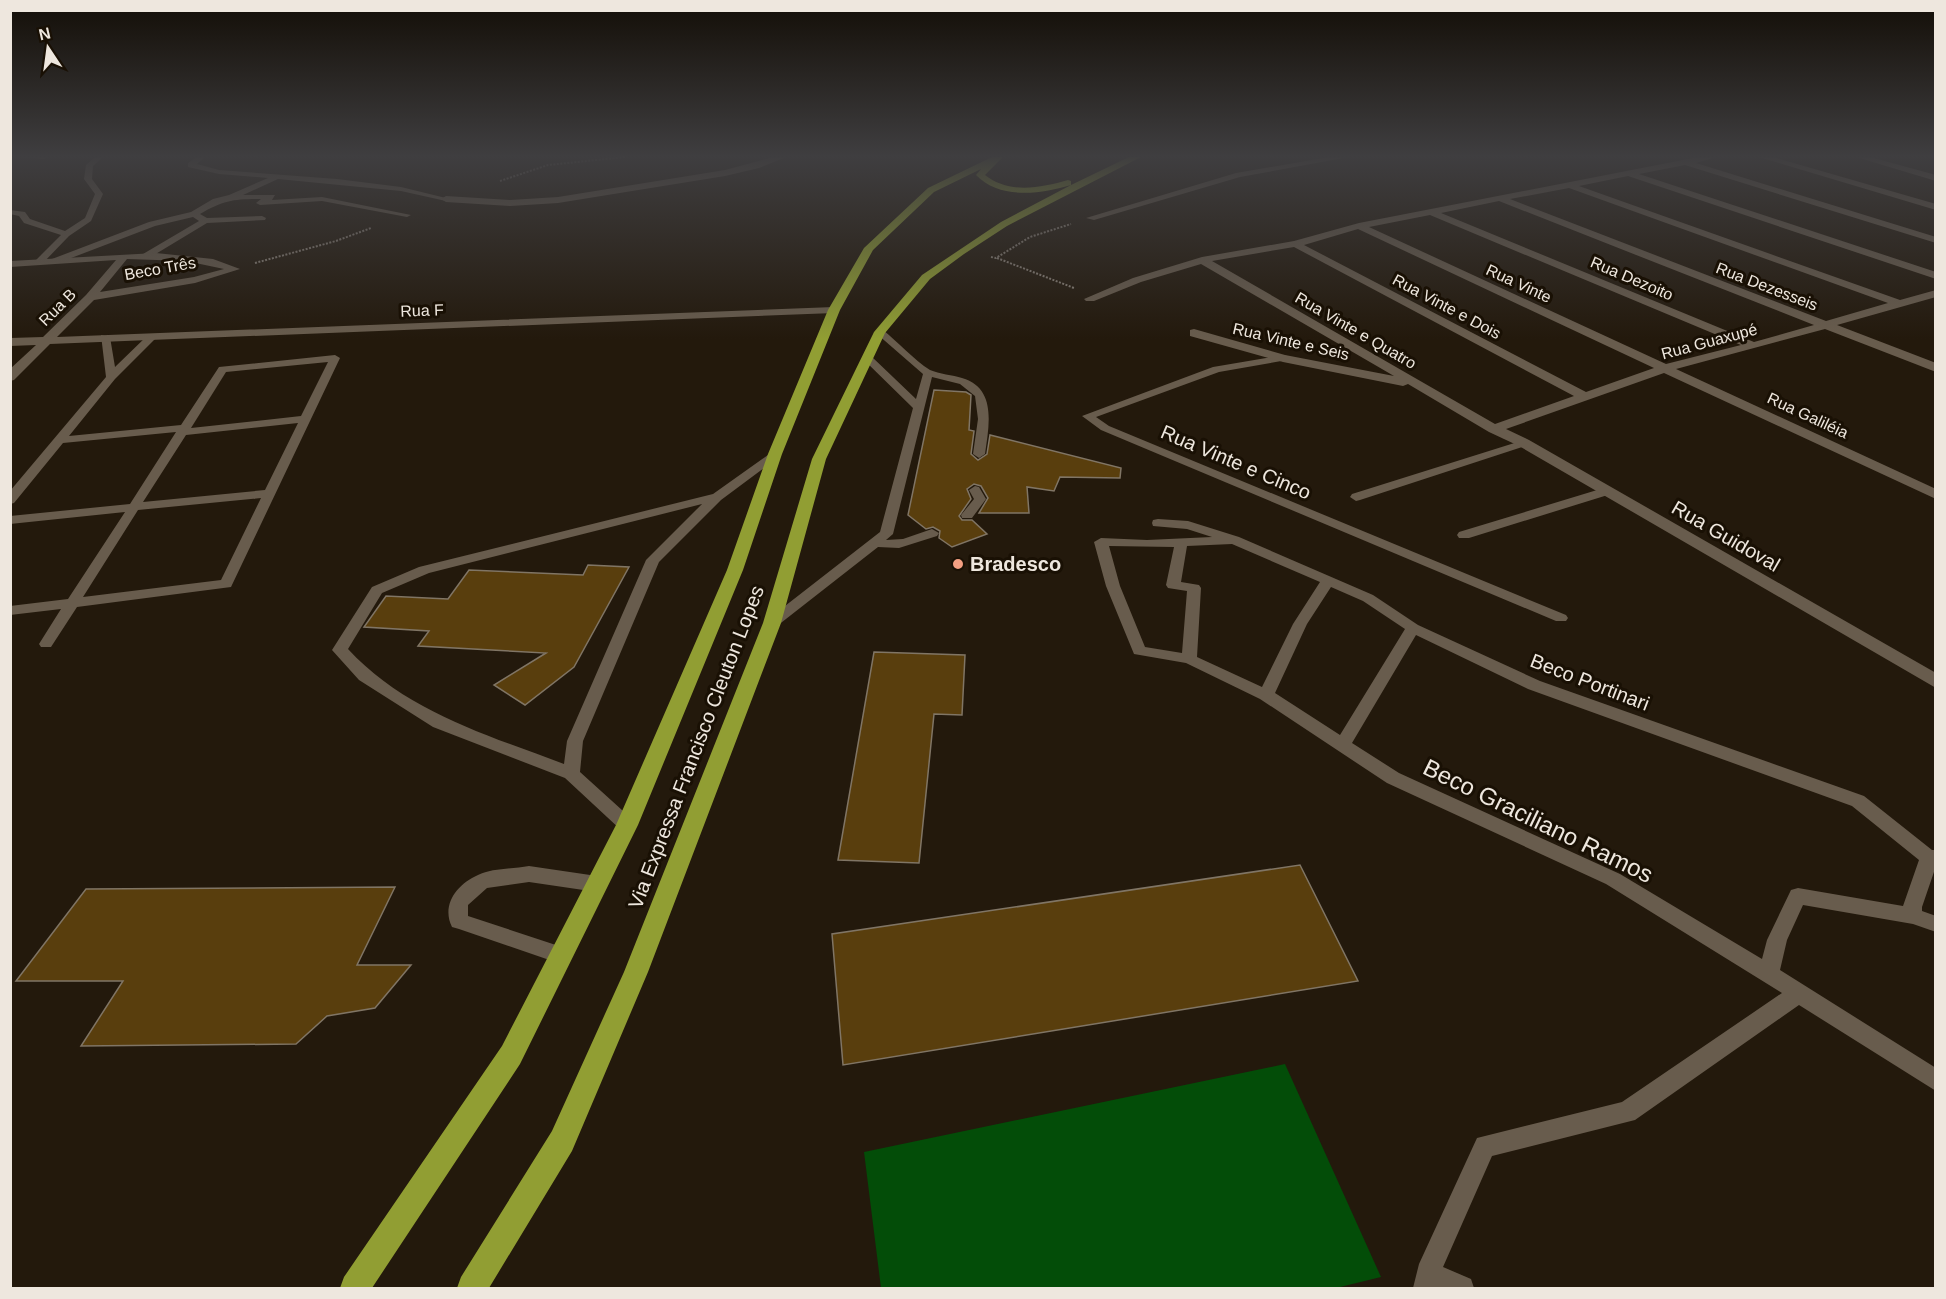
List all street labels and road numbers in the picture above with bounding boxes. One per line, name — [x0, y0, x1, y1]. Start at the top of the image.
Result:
street label: Rua Dezoito — [1588, 253, 1676, 304]
street label: Beco Três — [123, 254, 197, 283]
street label: Rua Dezesseis — [1714, 259, 1820, 314]
street label: Rua Vinte — [1483, 261, 1554, 306]
street label: Rua Vinte e Dois — [1390, 271, 1504, 342]
street label: Rua B — [36, 286, 79, 329]
street label: Rua Vinte e Quatro — [1292, 289, 1419, 372]
street label: Rua F — [400, 301, 444, 320]
street label: Rua Vinte e Seis — [1231, 320, 1351, 363]
street label: Rua Guaxupé — [1659, 320, 1759, 362]
street label: Rua Galiléia — [1765, 389, 1851, 442]
street label: Rua Vinte e Cinco — [1158, 420, 1314, 504]
street label: Rua Guidoval — [1668, 496, 1784, 576]
street label: Via Expressa Francisco Cleuton Lopes — [624, 582, 768, 912]
street label: Beco Portinari — [1527, 649, 1653, 715]
street label: Beco Graciliano Ramos — [1419, 753, 1657, 888]

